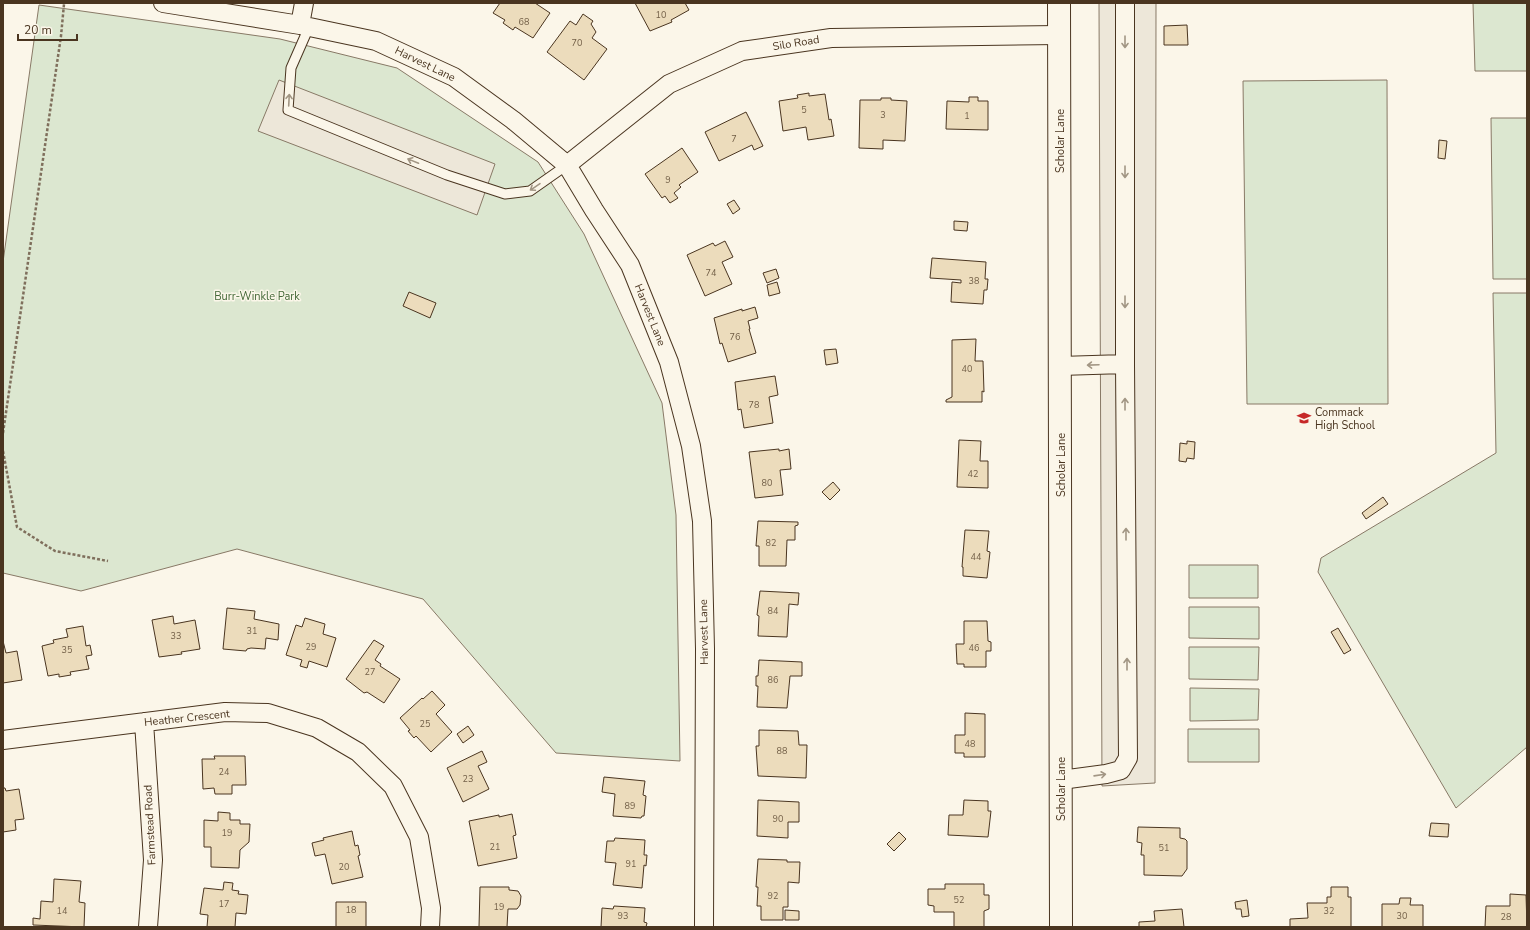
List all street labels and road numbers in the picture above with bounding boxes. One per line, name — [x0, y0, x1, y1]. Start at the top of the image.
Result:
street label: Silo Road — [772, 32, 820, 54]
street label: Harvest Lane — [392, 43, 458, 85]
street label: Scholar Lane — [1053, 109, 1068, 173]
street label: Harvest Lane — [631, 282, 669, 348]
street label: Scholar Lane — [1054, 433, 1069, 497]
street label: Harvest Lane — [696, 599, 712, 665]
street label: Heather Crescent — [143, 706, 231, 730]
street label: Scholar Lane — [1054, 757, 1069, 821]
street label: Farmstead Road — [140, 784, 160, 866]

